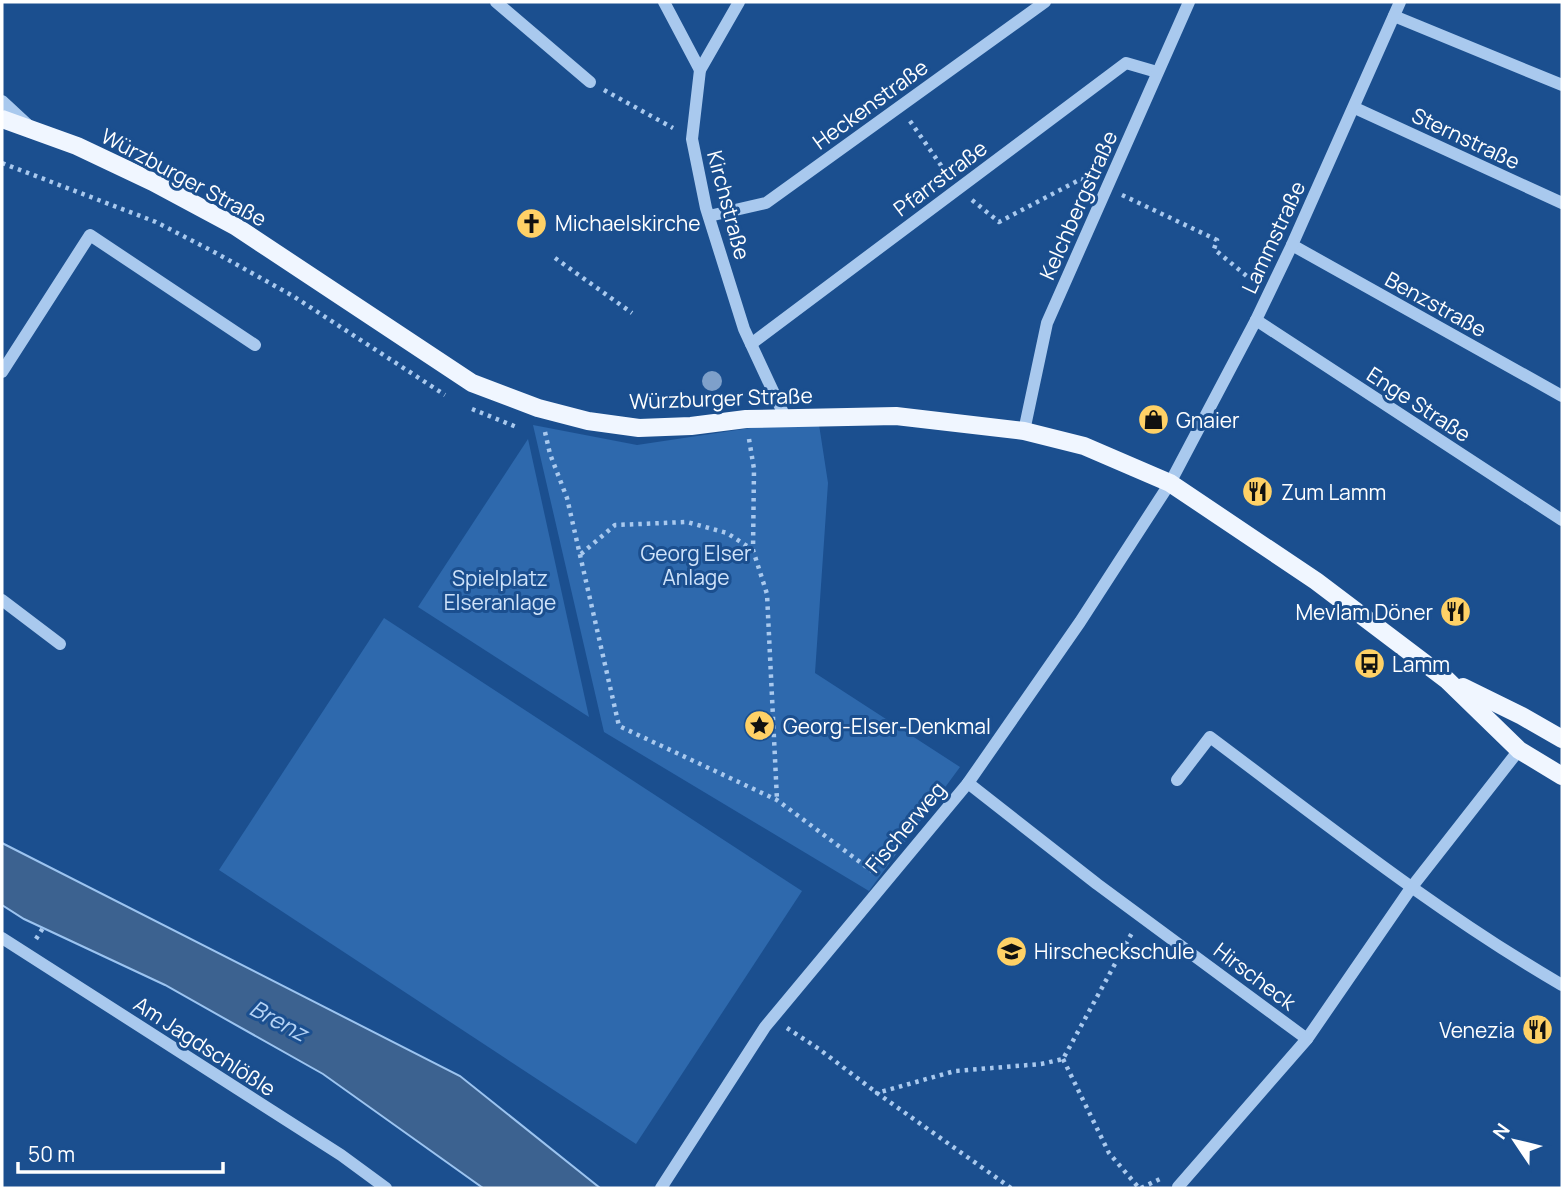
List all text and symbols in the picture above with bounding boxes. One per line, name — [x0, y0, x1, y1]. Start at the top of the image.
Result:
street label: Heckenstraße — [807, 53, 933, 155]
street label: Sternstraße — [1407, 101, 1525, 175]
street label: Würzburger Straße — [96, 122, 272, 232]
street label: Kelchbergstraße — [1033, 126, 1123, 284]
street label: Pfarrstraße — [888, 134, 992, 222]
street label: Kirchstraße — [701, 147, 757, 263]
street label: Lammstraße — [1235, 176, 1311, 298]
church icon: Michaelskirche — [515, 206, 549, 240]
place label: Michaelskirche — [555, 209, 701, 237]
street label: Benzstraße — [1380, 265, 1492, 343]
street label: Enge Straße — [1362, 360, 1476, 448]
street label: Würzburger Straße — [629, 381, 813, 415]
shop icon: Gnaier — [1136, 403, 1170, 437]
place label: Gnaier — [1176, 406, 1240, 434]
restaurant icon: Zum Lamm — [1241, 475, 1275, 509]
place label: Zum Lamm — [1281, 478, 1386, 506]
park label: Georg Elser Anlage — [640, 539, 752, 591]
park label: Spielplatz Elseranlage — [444, 564, 556, 616]
restaurant icon: Mevlam Döner — [1439, 595, 1473, 629]
place label: Mevlam Döner — [1295, 598, 1433, 626]
bus stop icon: Lamm — [1352, 647, 1386, 681]
place label: Lamm — [1392, 650, 1450, 678]
place icon: Georg-Elser-Denkmal — [743, 709, 777, 743]
place label: Georg-Elser-Denkmal — [783, 712, 991, 740]
street label: Fischerweg — [859, 776, 951, 878]
school or university icon: Hirscheckschule — [994, 934, 1028, 968]
street label: Hirscheck — [1208, 936, 1302, 1016]
place label: Hirscheckschule — [1034, 937, 1194, 965]
street label: Am Jagdschlößle — [129, 990, 281, 1102]
water label: Brenz — [245, 992, 316, 1050]
restaurant icon: Venezia — [1521, 1013, 1555, 1047]
place label: Venezia — [1439, 1016, 1515, 1044]
north arrow — [1480, 1106, 1550, 1176]
text: N — [1487, 1118, 1516, 1144]
scale bar — [18, 1130, 222, 1174]
text: 50 m — [28, 1140, 75, 1168]

